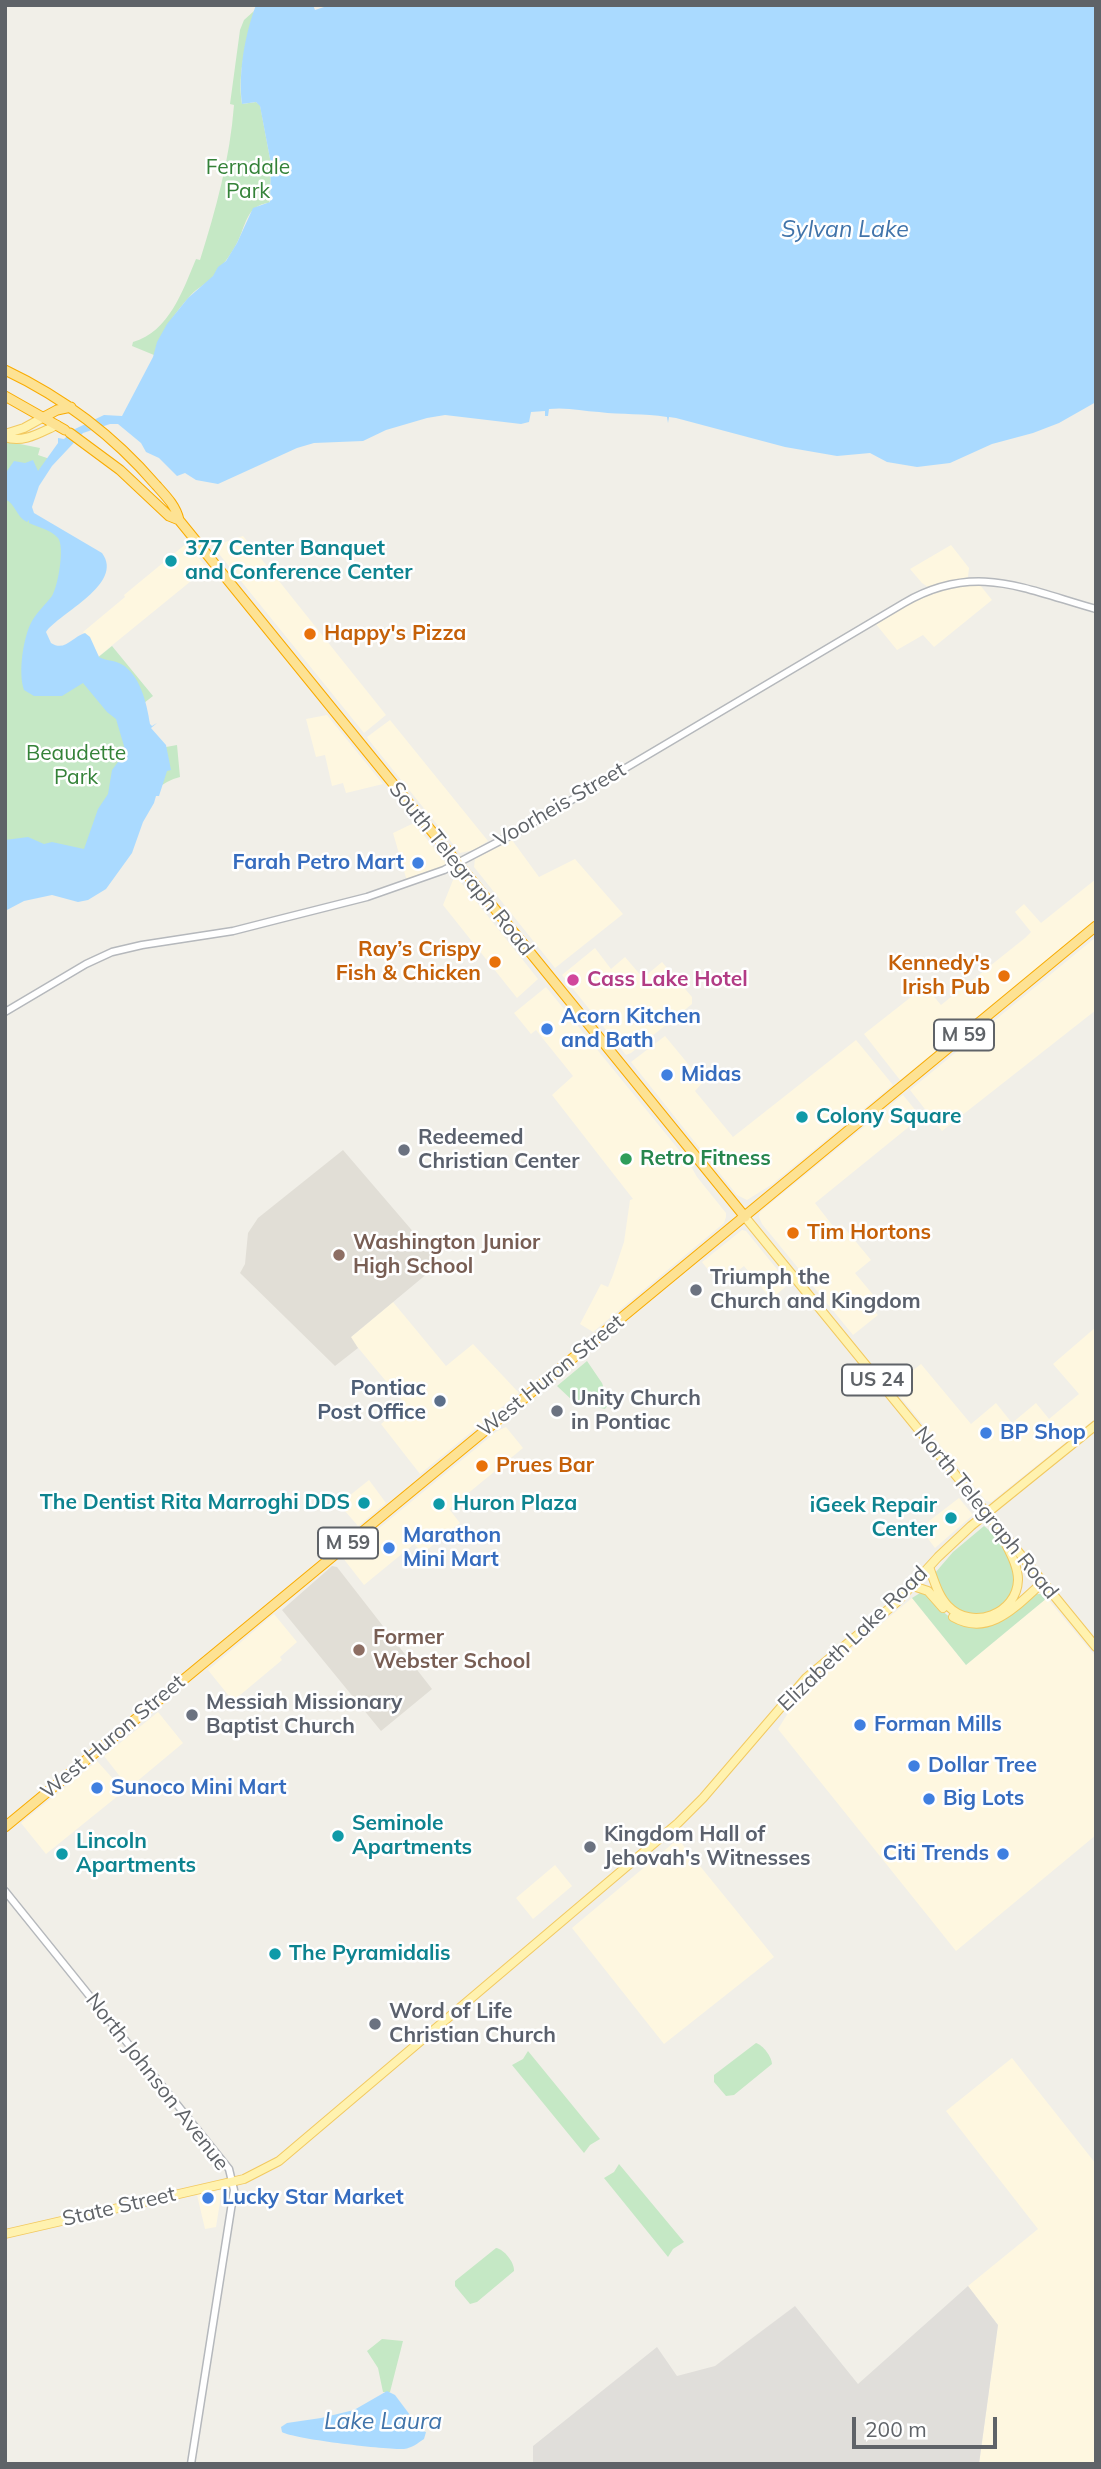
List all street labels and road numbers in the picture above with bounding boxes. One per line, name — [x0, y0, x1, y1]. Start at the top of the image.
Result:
street label: Voorheis Street — [490, 757, 630, 853]
street label: South Telegraph Road — [383, 777, 539, 961]
road number: M 59 — [934, 1020, 994, 1050]
street label: West Huron Street — [473, 1309, 629, 1443]
road number: US 24 — [842, 1364, 912, 1396]
street label: North Telegraph Road — [909, 1422, 1063, 1604]
road number: M 59 — [318, 1527, 378, 1558]
street label: Elizabeth Lake Road — [773, 1561, 933, 1717]
street label: West Huron Street — [36, 1669, 190, 1805]
street label: North Johnson Avenue — [80, 1988, 234, 2176]
street label: State Street — [60, 2182, 178, 2232]

